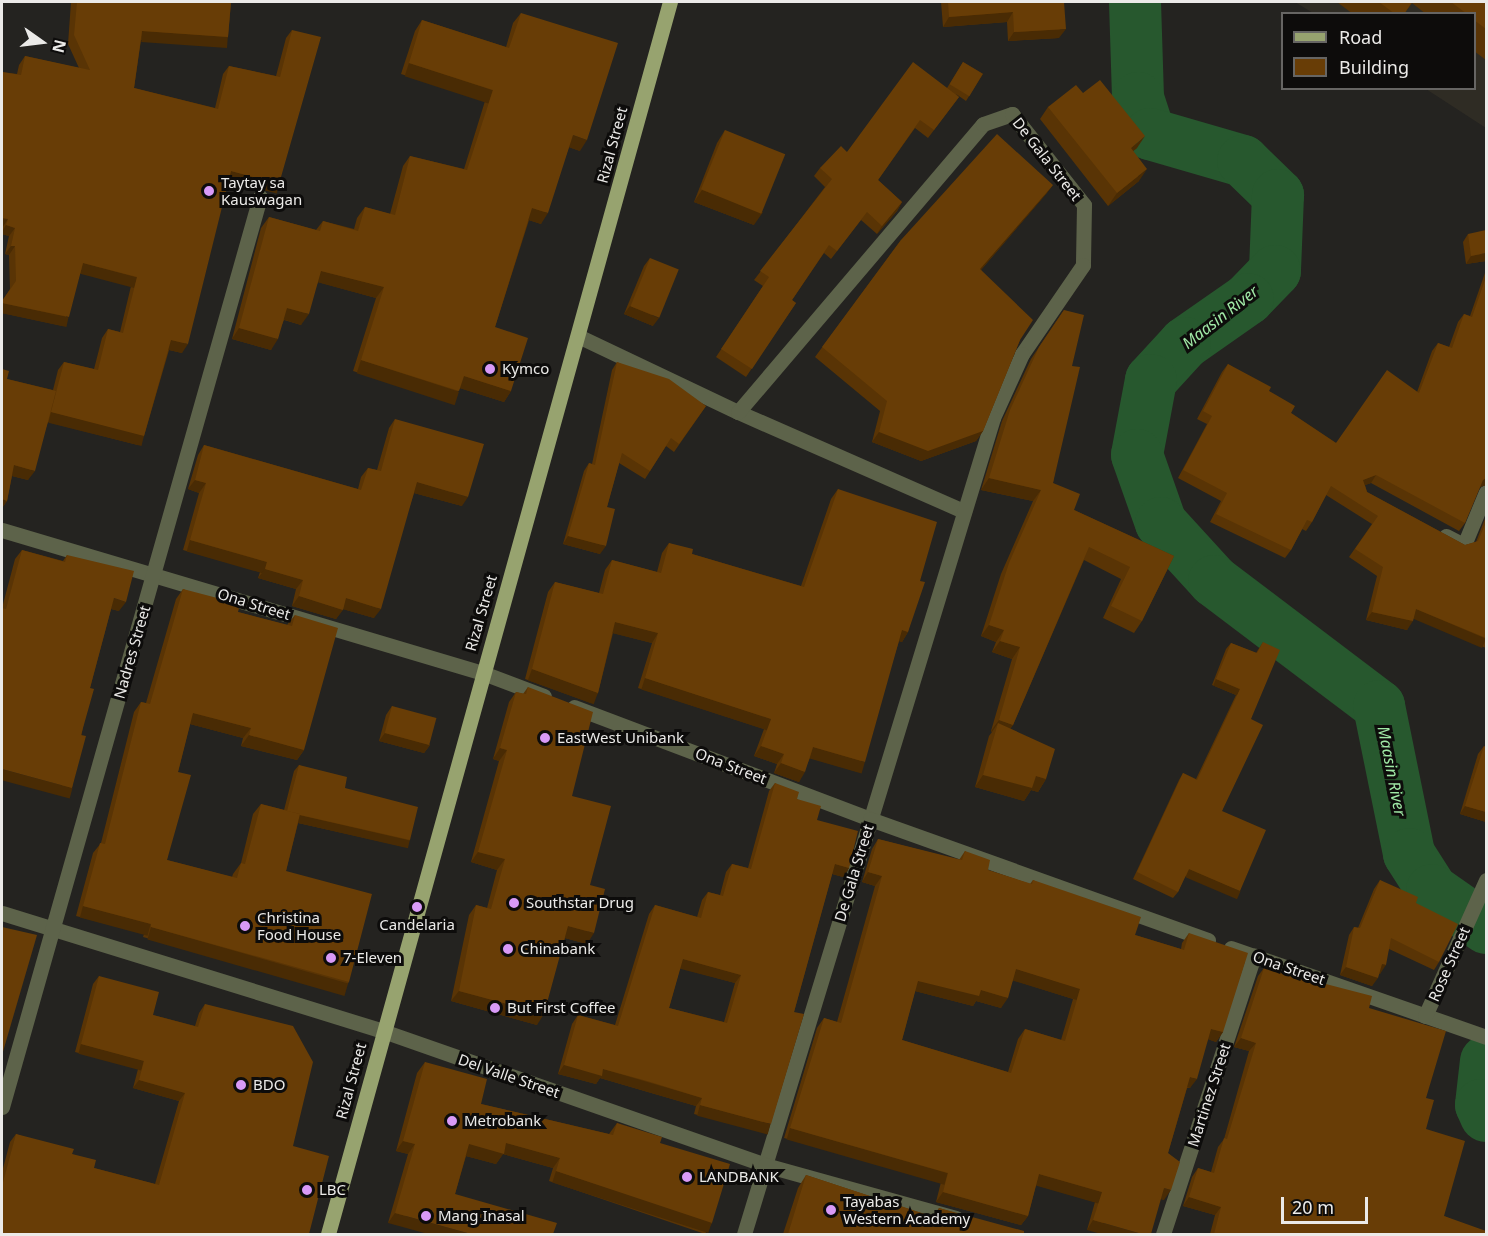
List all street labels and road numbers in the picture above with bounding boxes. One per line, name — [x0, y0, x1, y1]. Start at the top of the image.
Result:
street label: Rizal Street — [593, 105, 631, 185]
street label: De Gala Street — [1009, 114, 1085, 204]
street label: Rizal Street — [462, 573, 500, 653]
street label: Ona Street — [215, 584, 293, 624]
street label: Nadres Street — [110, 603, 154, 701]
street label: Ona Street — [693, 744, 769, 788]
street label: De Gala Street — [831, 822, 877, 924]
street label: Rose Street — [1425, 924, 1473, 1004]
street label: Ona Street — [1251, 947, 1327, 989]
street label: Rizal Street — [332, 1041, 370, 1121]
street label: Martinez Street — [1184, 1041, 1234, 1149]
street label: Del Valle Street — [456, 1050, 562, 1102]

